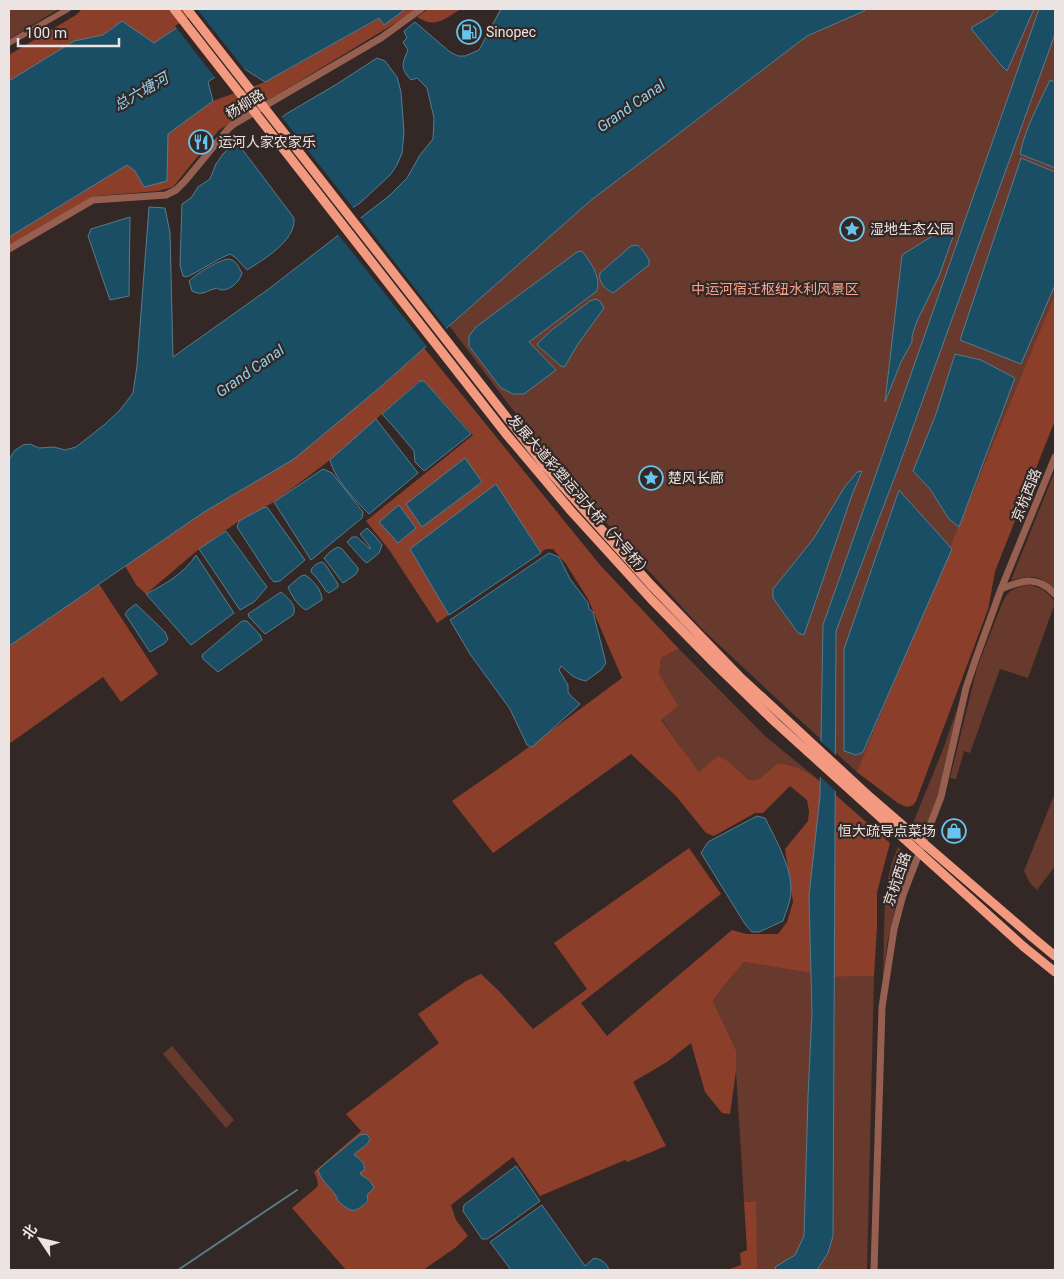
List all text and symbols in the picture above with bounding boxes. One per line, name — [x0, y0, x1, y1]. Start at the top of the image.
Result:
scale bar — [18, 15, 119, 47]
fuel station icon: Sinopec — [456, 19, 482, 45]
text: 100 m — [25, 24, 67, 42]
place label: Sinopec — [486, 24, 536, 40]
water label: 总六塘河 — [111, 68, 174, 115]
water label: Grand Canal — [593, 76, 669, 136]
street label: 杨柳路 — [223, 86, 267, 122]
restaurant icon: 运河人家农家乐 — [188, 129, 214, 155]
place label: 运河人家农家乐 — [218, 134, 316, 150]
place icon: 湿地生态公园 — [839, 216, 865, 242]
place label: 湿地生态公园 — [870, 221, 954, 237]
park label: 中运河宿迁枢纽水利风景区 — [691, 281, 859, 297]
water label: Grand Canal — [212, 341, 288, 401]
street label: 发展大道彩塑运河大桥（六号桥） — [505, 412, 655, 580]
place icon: 楚风长廊 — [638, 465, 664, 491]
street label: 京杭西路 — [1008, 466, 1044, 524]
place label: 楚风长廊 — [668, 470, 724, 486]
shop icon: 恒大疏导点菜场 — [941, 818, 967, 844]
place label: 恒大疏导点菜场 — [838, 823, 936, 839]
street label: 京杭西路 — [880, 850, 914, 908]
north arrow — [15, 1214, 65, 1264]
text: 北 — [19, 1221, 40, 1242]

